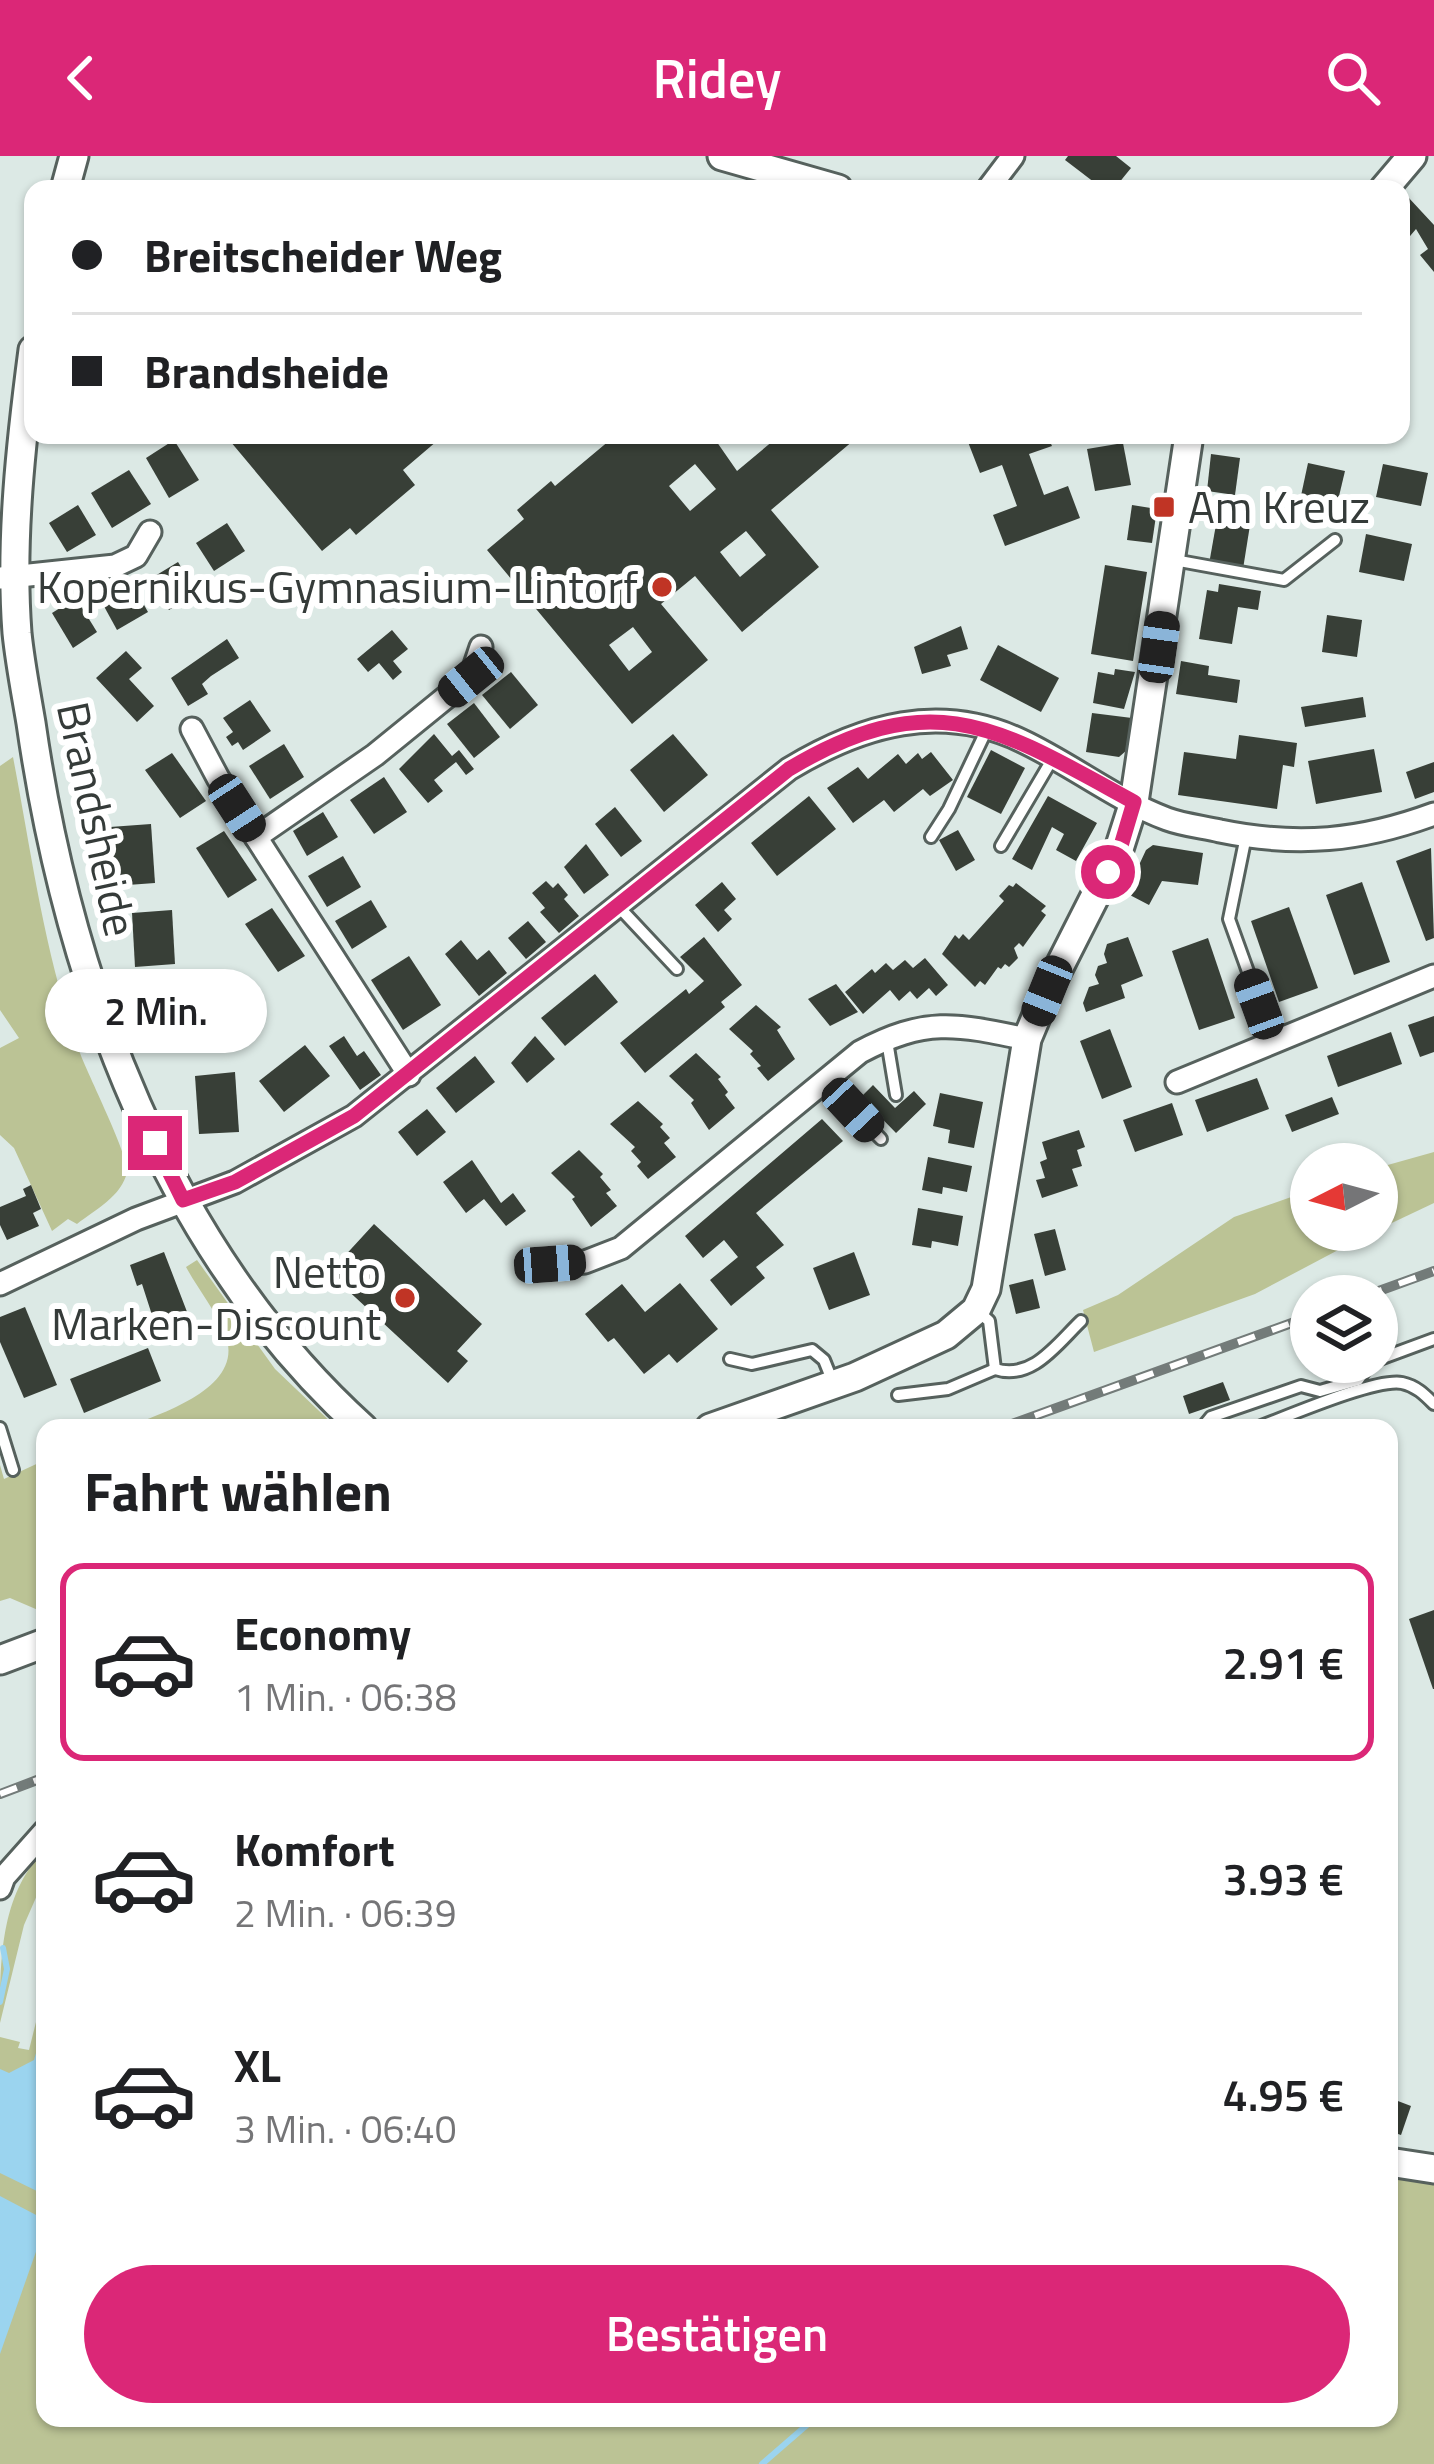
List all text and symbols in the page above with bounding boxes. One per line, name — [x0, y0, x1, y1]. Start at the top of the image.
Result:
text: Ridey — [652, 37, 782, 119]
icon: back — [48, 45, 114, 111]
icon: search — [1320, 45, 1386, 111]
text: Breitscheider Weg — [144, 221, 502, 289]
text: Brandsheide — [144, 337, 389, 405]
place label: Am Kreuz — [1188, 472, 1370, 540]
marker: Am Kreuz — [1151, 494, 1177, 520]
place label: Kopernikus-Gymnasium-Lintorf — [37, 552, 638, 620]
marker: Kopernikus-Gymnasium-Lintorf — [649, 574, 675, 600]
car — [1136, 609, 1182, 685]
car — [432, 640, 510, 714]
street label: Brandsheide — [40, 695, 156, 942]
car — [202, 768, 272, 848]
route start — [1081, 845, 1135, 899]
car — [1017, 951, 1077, 1031]
car — [1230, 964, 1288, 1044]
callout: 2 Min. — [44, 969, 266, 1053]
text: 2 Min. — [104, 981, 208, 1040]
car — [815, 1071, 891, 1149]
route end — [128, 1116, 182, 1170]
north arrow — [1290, 1143, 1398, 1251]
map controls — [1290, 1143, 1398, 1383]
place label: Netto Marken-Discount — [51, 1237, 381, 1357]
car — [513, 1244, 587, 1284]
button: layers — [1290, 1275, 1398, 1383]
marker: Netto Marken-Discount — [392, 1285, 418, 1311]
text: Fahrt wählen — [84, 1450, 392, 1532]
text: Economy — [234, 1599, 411, 1667]
icon: car — [90, 1608, 198, 1716]
text: 2.91 € — [1223, 1628, 1344, 1696]
text: 1 Min. · 06:38 — [234, 1667, 457, 1726]
text: Komfort — [234, 1815, 395, 1883]
icon: car — [90, 1824, 198, 1932]
text: 3.93 € — [1223, 1844, 1344, 1912]
text: 2 Min. · 06:39 — [234, 1883, 457, 1942]
text: XL — [234, 2031, 281, 2099]
icon: car — [90, 2040, 198, 2148]
text: 4.95 € — [1223, 2060, 1344, 2128]
text: 3 Min. · 06:40 — [234, 2099, 457, 2158]
button: Bestätigen — [84, 2265, 1350, 2403]

